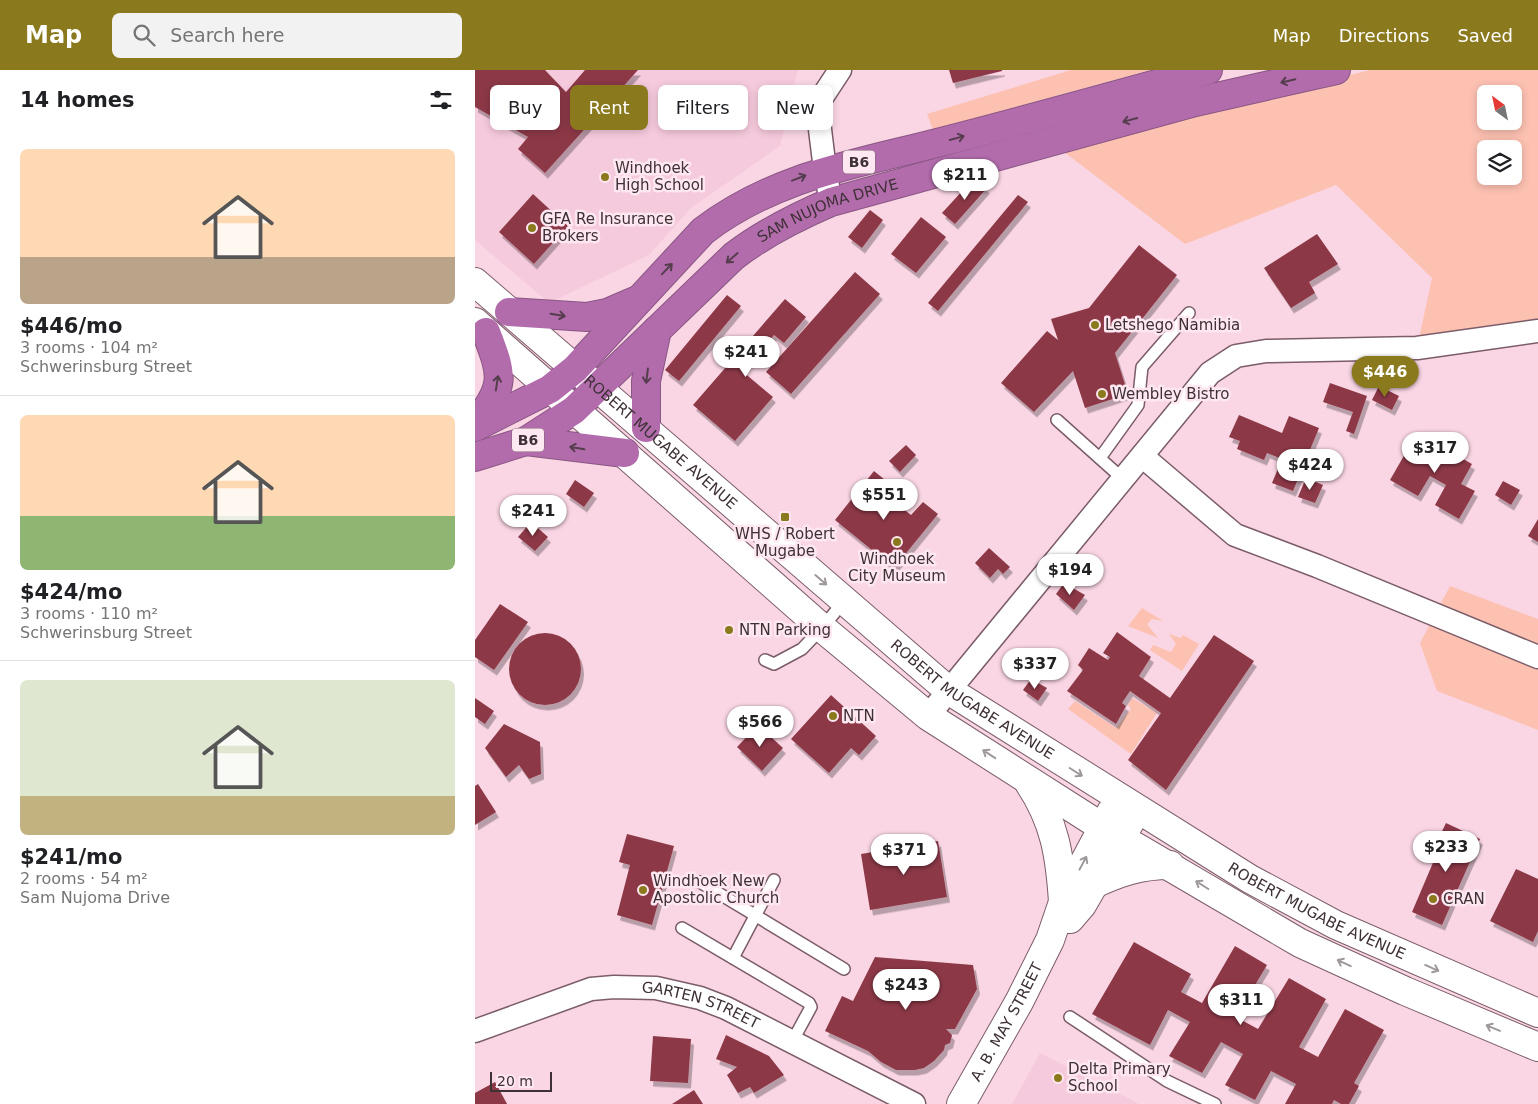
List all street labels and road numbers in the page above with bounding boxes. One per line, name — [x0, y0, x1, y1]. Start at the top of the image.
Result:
road number: B6 — [843, 150, 875, 174]
street label: SAM NUJOMA DRIVE — [754, 175, 900, 246]
street label: ROBERT MUGABE AVENUE — [580, 371, 741, 513]
road number: B6 — [512, 428, 544, 452]
street label: ROBERT MUGABE AVENUE — [887, 636, 1058, 763]
street label: ROBERT MUGABE AVENUE — [1225, 859, 1408, 963]
street label: A. B. MAY STREET — [967, 959, 1047, 1084]
street label: GARTEN STREET — [642, 979, 763, 1033]

